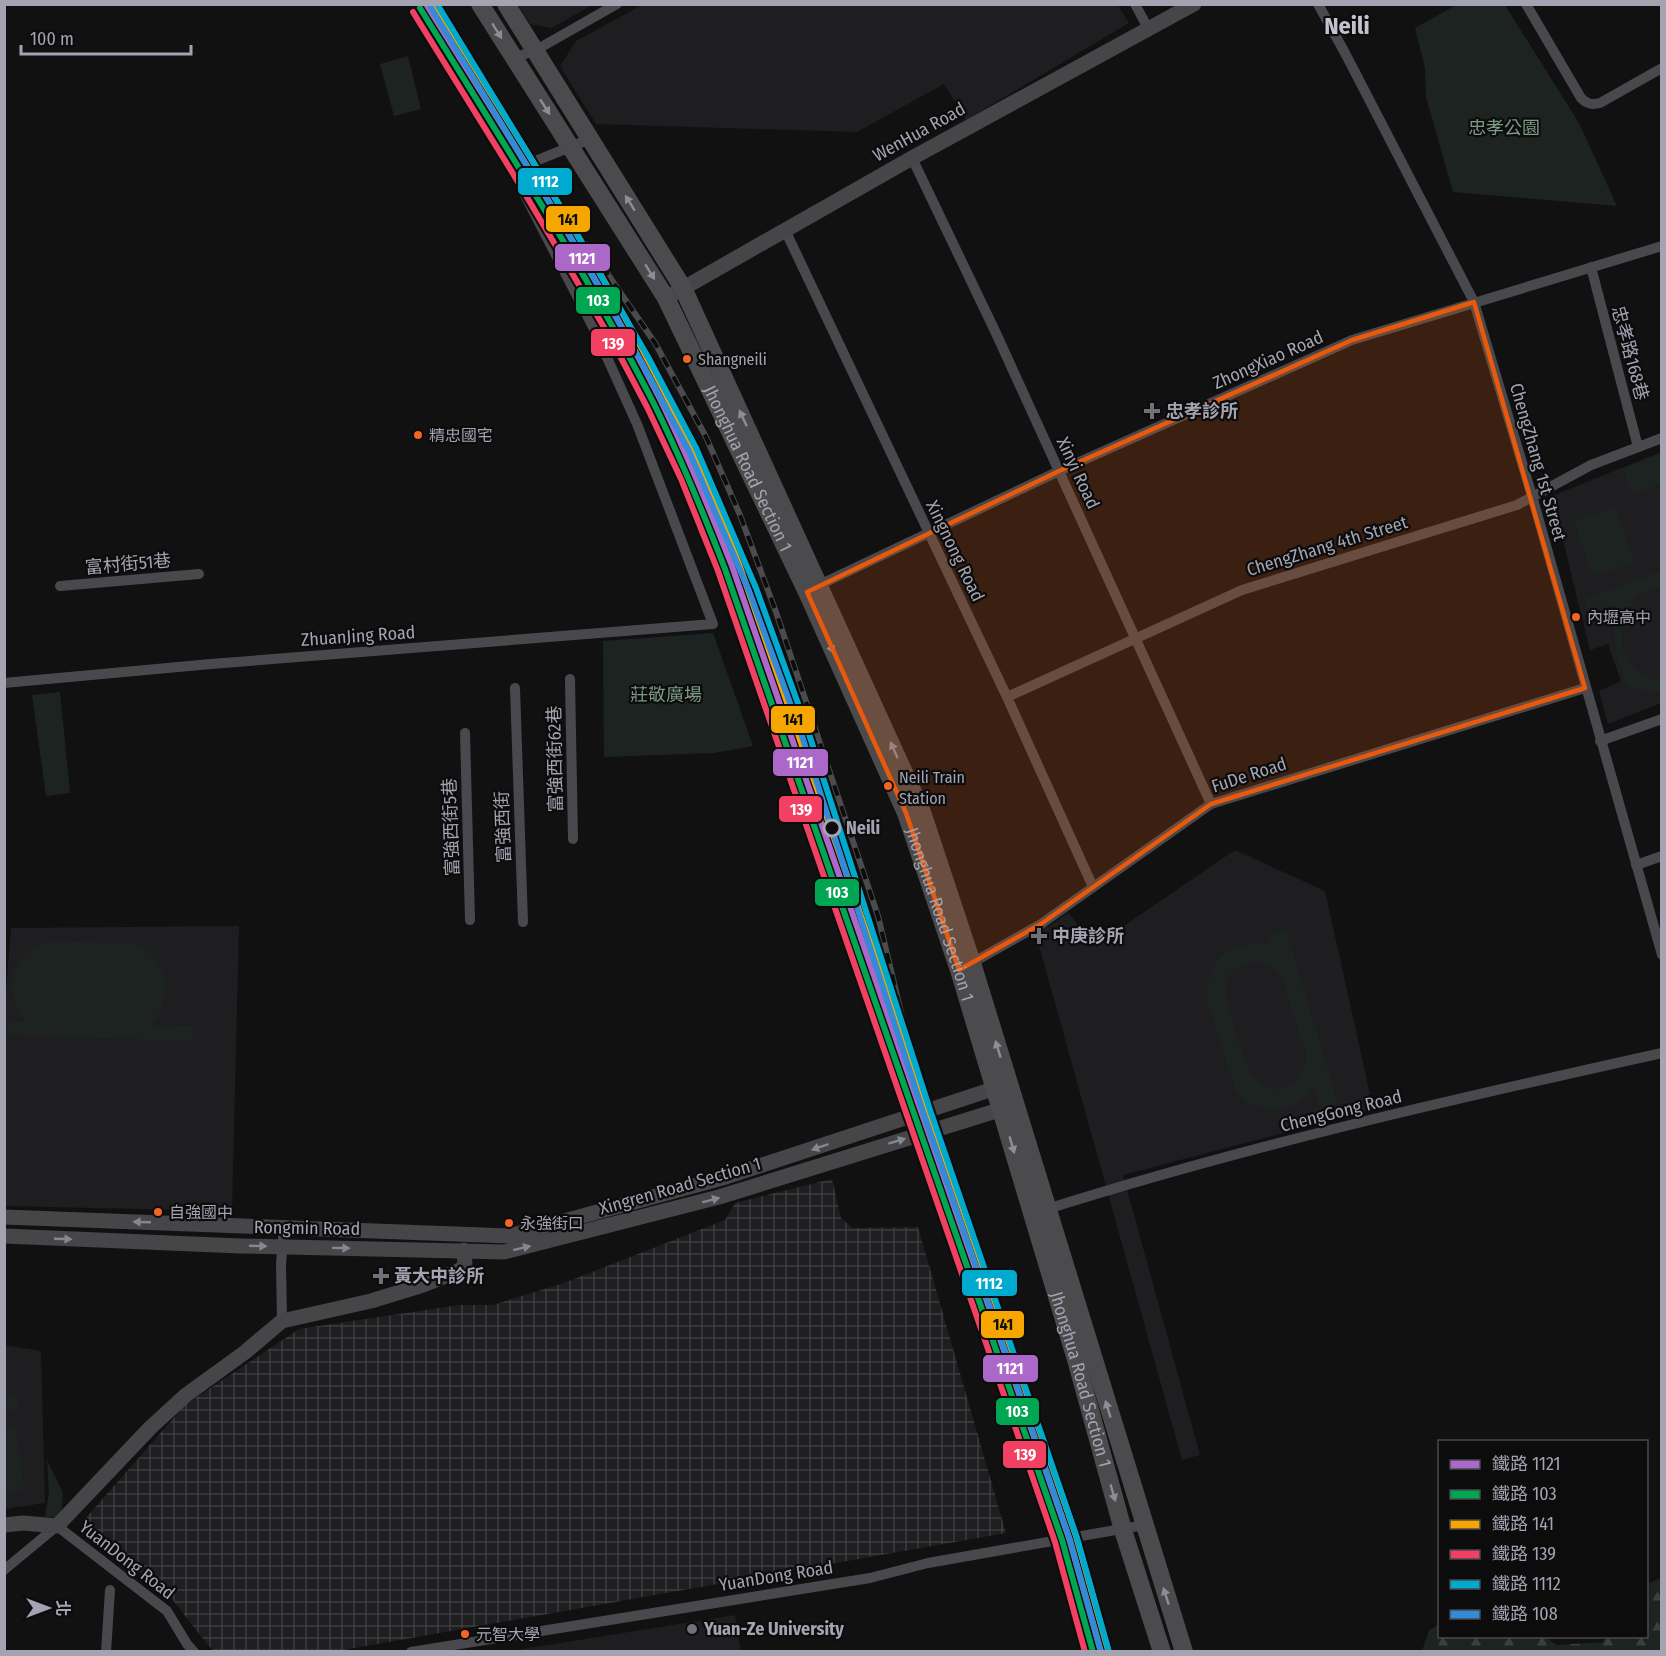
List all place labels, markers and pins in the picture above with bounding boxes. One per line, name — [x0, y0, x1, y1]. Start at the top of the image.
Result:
place label: Shangneili — [698, 350, 767, 369]
marker: Shangneili — [681, 353, 693, 365]
place label: 忠孝診所 — [1166, 400, 1238, 422]
marker: 忠孝診所 — [1143, 402, 1161, 420]
place label: 精忠國宅 — [429, 426, 493, 445]
marker: 精忠國宅 — [412, 429, 424, 441]
place label: 內壢高中 — [1587, 608, 1651, 627]
marker: 內壢高中 — [1570, 611, 1582, 623]
place label: Neili Train Station — [899, 768, 965, 808]
marker: Neili Train Station — [882, 780, 894, 792]
place label: Neili — [846, 817, 880, 839]
marker: Neili — [823, 819, 841, 837]
place label: 中庚診所 — [1052, 925, 1124, 947]
marker: 中庚診所 — [1030, 927, 1048, 945]
place label: 自強國中 — [169, 1203, 233, 1222]
marker: 自強國中 — [152, 1206, 164, 1218]
place label: 永強街口 — [520, 1214, 584, 1233]
marker: 永強街口 — [503, 1217, 515, 1229]
place label: 黃大中診所 — [394, 1265, 484, 1287]
marker: 黃大中診所 — [372, 1267, 390, 1285]
place label: Yuan-Ze University — [703, 1618, 844, 1640]
marker: Yuan-Ze University — [685, 1622, 699, 1636]
place label: 元智大學 — [476, 1625, 540, 1644]
marker: 元智大學 — [459, 1628, 471, 1640]

